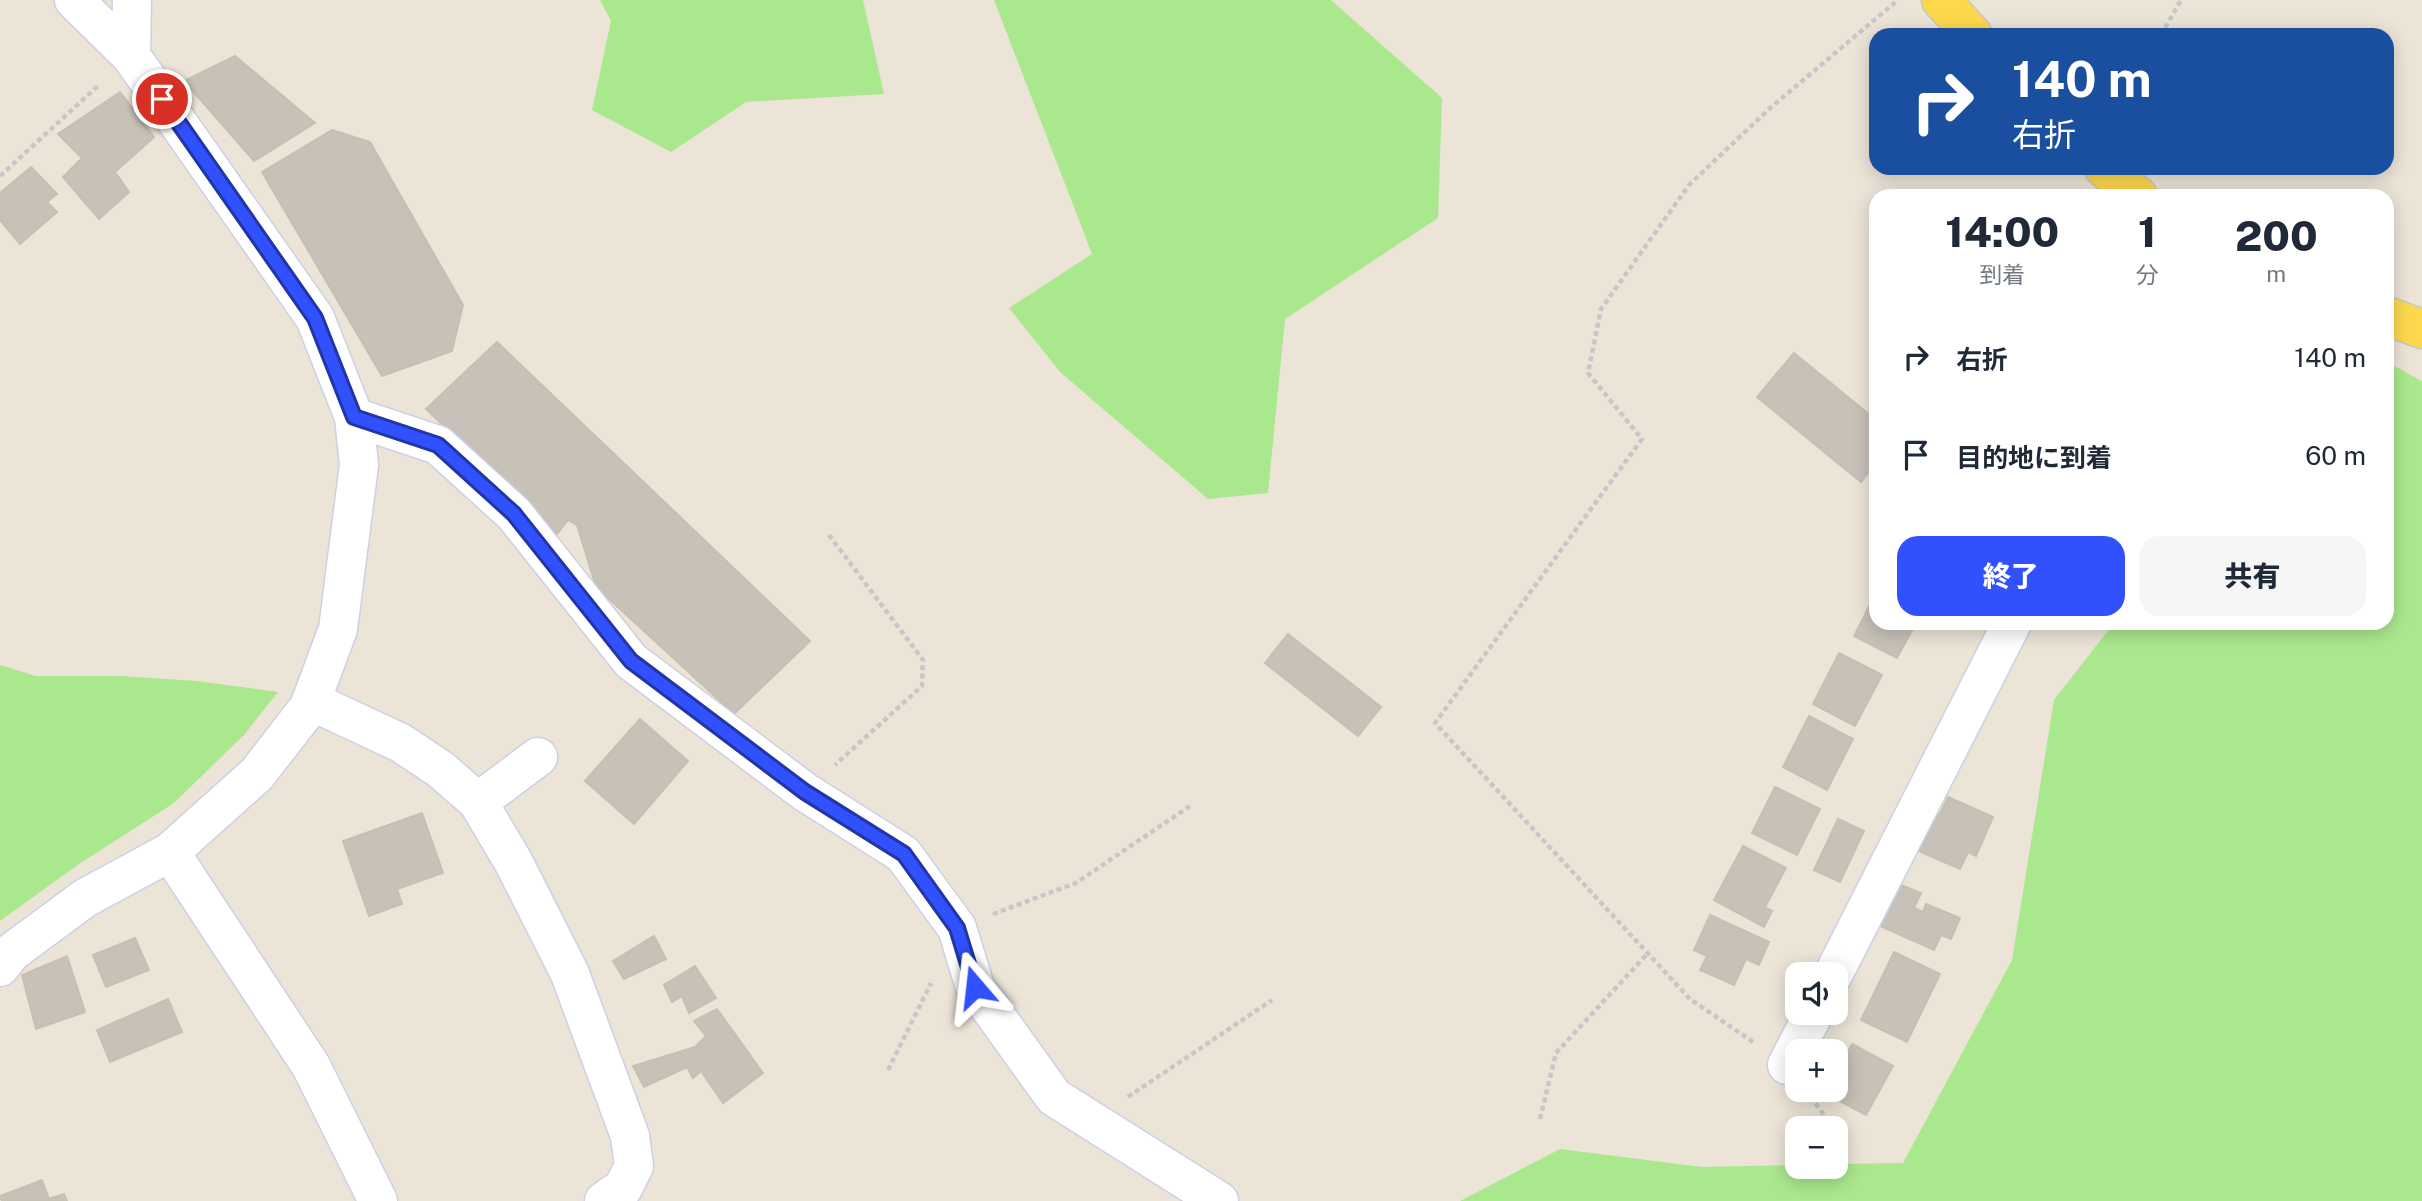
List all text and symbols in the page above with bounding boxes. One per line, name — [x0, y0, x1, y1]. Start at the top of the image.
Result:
text: 140 m — [2012, 50, 2152, 108]
icon: right — [1897, 56, 1988, 147]
pin — [132, 69, 192, 129]
icon: arrive — [143, 80, 181, 118]
text: 右折 — [2012, 116, 2076, 153]
text: 14:00 — [1945, 207, 2059, 256]
text: 1 — [2138, 207, 2156, 256]
text: 200 — [2235, 211, 2318, 260]
text: m — [2266, 260, 2286, 287]
text: 到着 — [1979, 261, 2025, 288]
text: 分 — [2136, 261, 2159, 288]
icon: right — [1897, 338, 1935, 376]
text: 140 m — [2294, 342, 2366, 373]
text: 右折 — [1956, 344, 2008, 375]
icon: arrive — [1897, 436, 1935, 474]
text: 60 m — [2305, 440, 2366, 471]
text: 目的地に到着 — [1956, 442, 2112, 473]
button: 終了 — [1897, 536, 2125, 616]
button: 共有 — [2139, 536, 2366, 616]
position arrow — [938, 950, 1012, 1024]
map controls — [1785, 962, 1848, 1179]
button: sound — [1785, 962, 1848, 1025]
button: + — [1785, 1039, 1848, 1102]
button: − — [1785, 1116, 1848, 1179]

